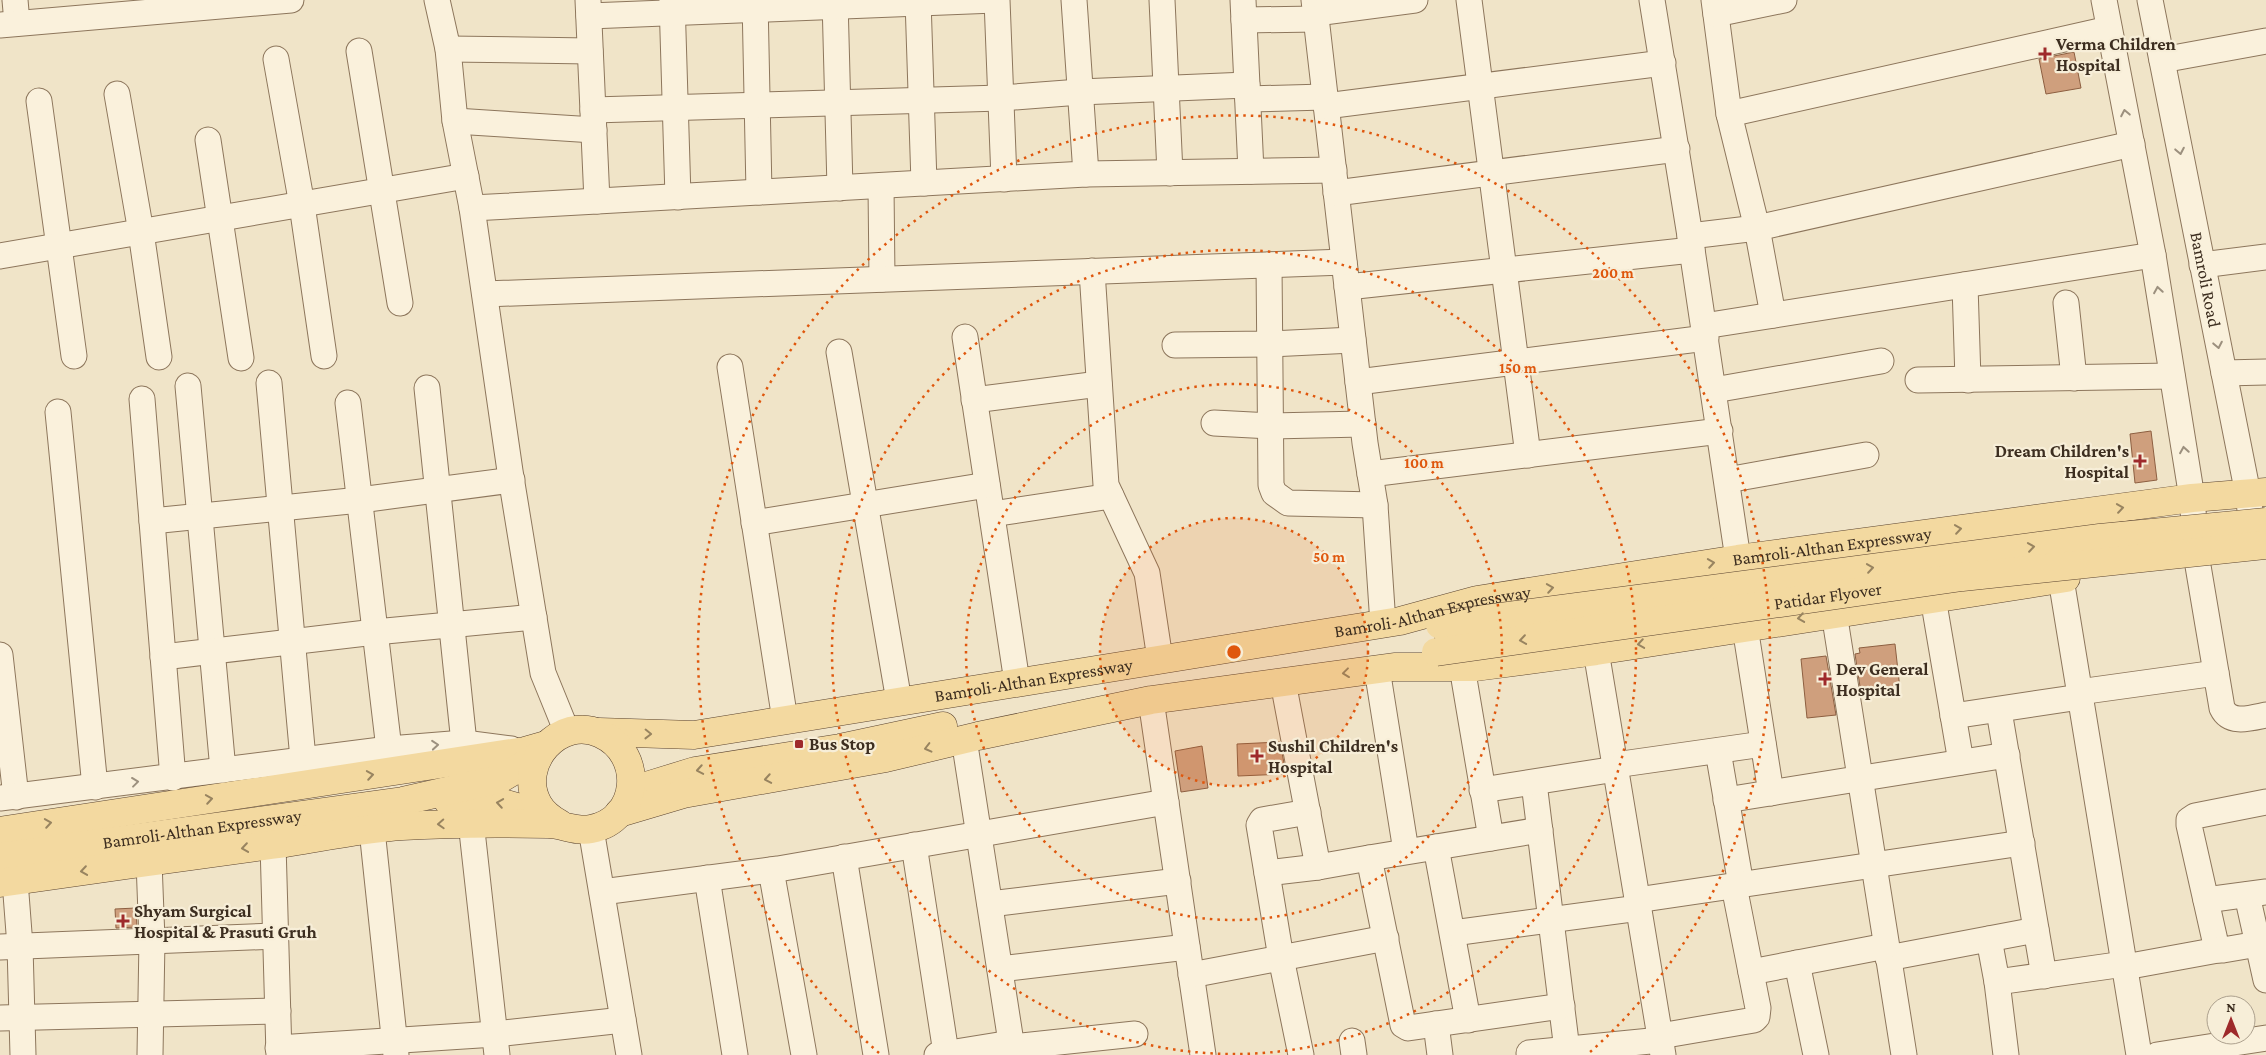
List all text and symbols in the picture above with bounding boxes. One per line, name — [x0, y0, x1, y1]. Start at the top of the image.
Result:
place label: Verma Children Hospital — [2055, 34, 2177, 75]
marker: Verma Children Hospital — [2038, 47, 2052, 61]
one-way arrow — [2121, 109, 2131, 117]
one-way arrow — [2174, 146, 2184, 155]
street label: Bamroli Road — [2186, 230, 2225, 330]
text: 200 m — [1592, 265, 1634, 281]
one-way arrow — [2154, 286, 2164, 294]
one-way arrow — [2213, 340, 2223, 349]
text: 150 m — [1499, 360, 1537, 376]
place label: Dream Children's Hospital — [1995, 441, 2129, 482]
one-way arrow — [2180, 446, 2190, 455]
marker: Dream Children's Hospital — [2133, 454, 2147, 468]
text: 100 m — [1404, 455, 1444, 471]
one-way arrow — [2116, 503, 2124, 514]
street label: Bamroli-Althan Expressway — [1731, 523, 1933, 570]
one-way arrow — [1954, 525, 1963, 535]
one-way arrow — [2027, 542, 2035, 553]
text: 50 m — [1313, 549, 1345, 565]
one-way arrow — [1706, 559, 1715, 569]
one-way arrow — [1866, 563, 1874, 574]
street label: Patidar Flyover — [1773, 578, 1884, 614]
street label: Bamroli-Althan Expressway — [1333, 582, 1533, 641]
one-way arrow — [1546, 584, 1555, 594]
one-way arrow — [1797, 613, 1806, 623]
one-way arrow — [1519, 634, 1527, 645]
one-way arrow — [1637, 638, 1645, 648]
centre of rings — [1225, 643, 1243, 661]
street label: Bamroli-Althan Expressway — [933, 654, 1135, 706]
place label: Dev General Hospital — [1836, 659, 1928, 700]
one-way arrow — [1341, 668, 1350, 678]
marker: Dev General Hospital — [1818, 672, 1832, 686]
one-way arrow — [644, 729, 652, 739]
place label: Bus Stop — [809, 734, 875, 754]
place label: Sushil Children's Hospital — [1268, 736, 1398, 777]
marker: Bus Stop — [793, 738, 805, 750]
one-way arrow — [432, 740, 440, 751]
one-way arrow — [923, 742, 932, 753]
marker: Sushil Children's Hospital — [1250, 749, 1264, 763]
one-way arrow — [696, 765, 705, 775]
one-way arrow — [365, 770, 374, 780]
one-way arrow — [764, 774, 772, 784]
one-way arrow — [132, 777, 140, 788]
one-way arrow — [205, 794, 213, 805]
one-way arrow — [495, 799, 504, 809]
street label: Bamroli-Althan Expressway — [101, 805, 303, 853]
one-way arrow — [44, 819, 53, 829]
one-way arrow — [437, 819, 445, 830]
one-way arrow — [241, 842, 249, 853]
one-way arrow — [80, 865, 88, 876]
place label: Shyam Surgical Hospital & Prasuti Gruh — [134, 901, 317, 942]
marker: Shyam Surgical Hospital & Prasuti Gruh — [116, 914, 130, 928]
north arrow — [2206, 995, 2256, 1045]
text: N — [2226, 999, 2236, 1015]

